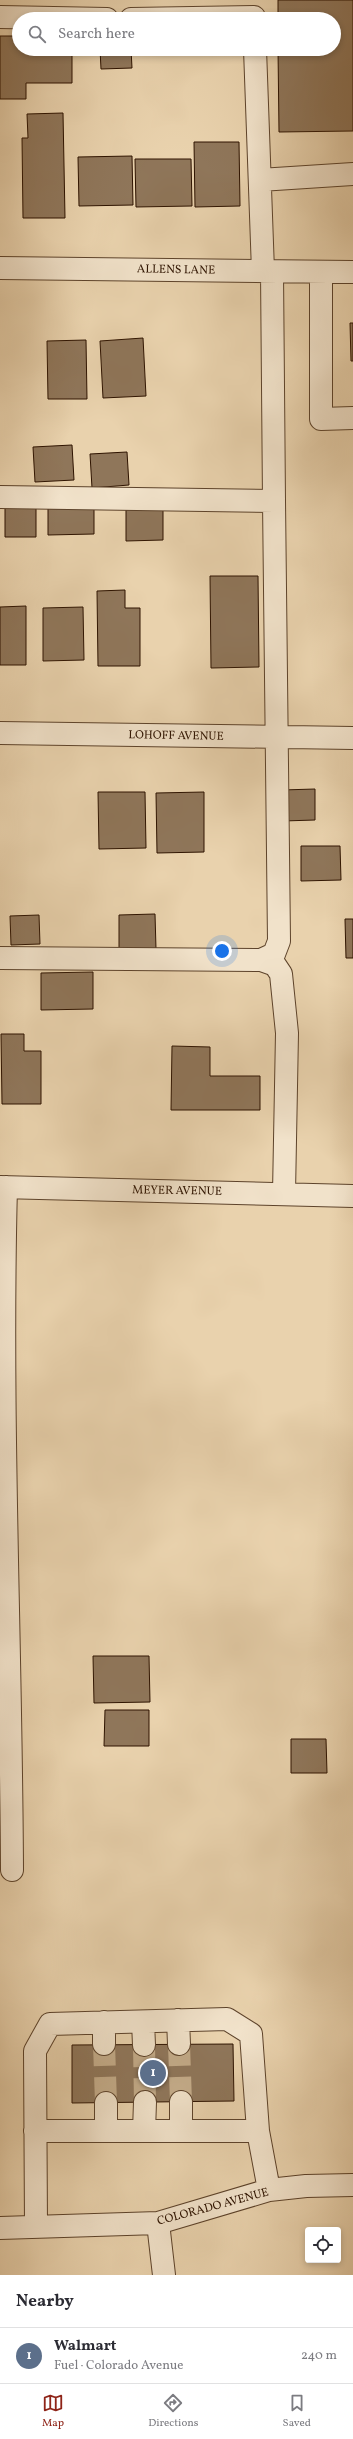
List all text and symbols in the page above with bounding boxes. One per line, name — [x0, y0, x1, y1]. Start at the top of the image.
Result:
search box — [12, 12, 341, 56]
icon: search — [26, 23, 48, 45]
text: Search here — [58, 24, 135, 45]
street label: ALLENS LANE — [137, 261, 215, 279]
street label: LOHOFF AVENUE — [128, 727, 224, 745]
your location — [212, 941, 232, 961]
street label: MEYER AVENUE — [132, 1182, 222, 1200]
pin: 1 — [140, 2058, 166, 2088]
street label: COLORADO AVENUE — [156, 2184, 270, 2230]
map controls — [305, 2227, 341, 2263]
button: locate — [305, 2227, 341, 2263]
text: Nearby — [16, 2290, 74, 2313]
text: Walmart — [54, 2336, 117, 2357]
text: 1 — [26, 2347, 32, 2365]
text: 240 m — [301, 2347, 337, 2365]
text: Fuel · Colorado Avenue — [54, 2357, 183, 2375]
tab: Map — [42, 2392, 64, 2431]
tab: Directions — [148, 2392, 199, 2431]
tab: Saved — [283, 2392, 311, 2431]

